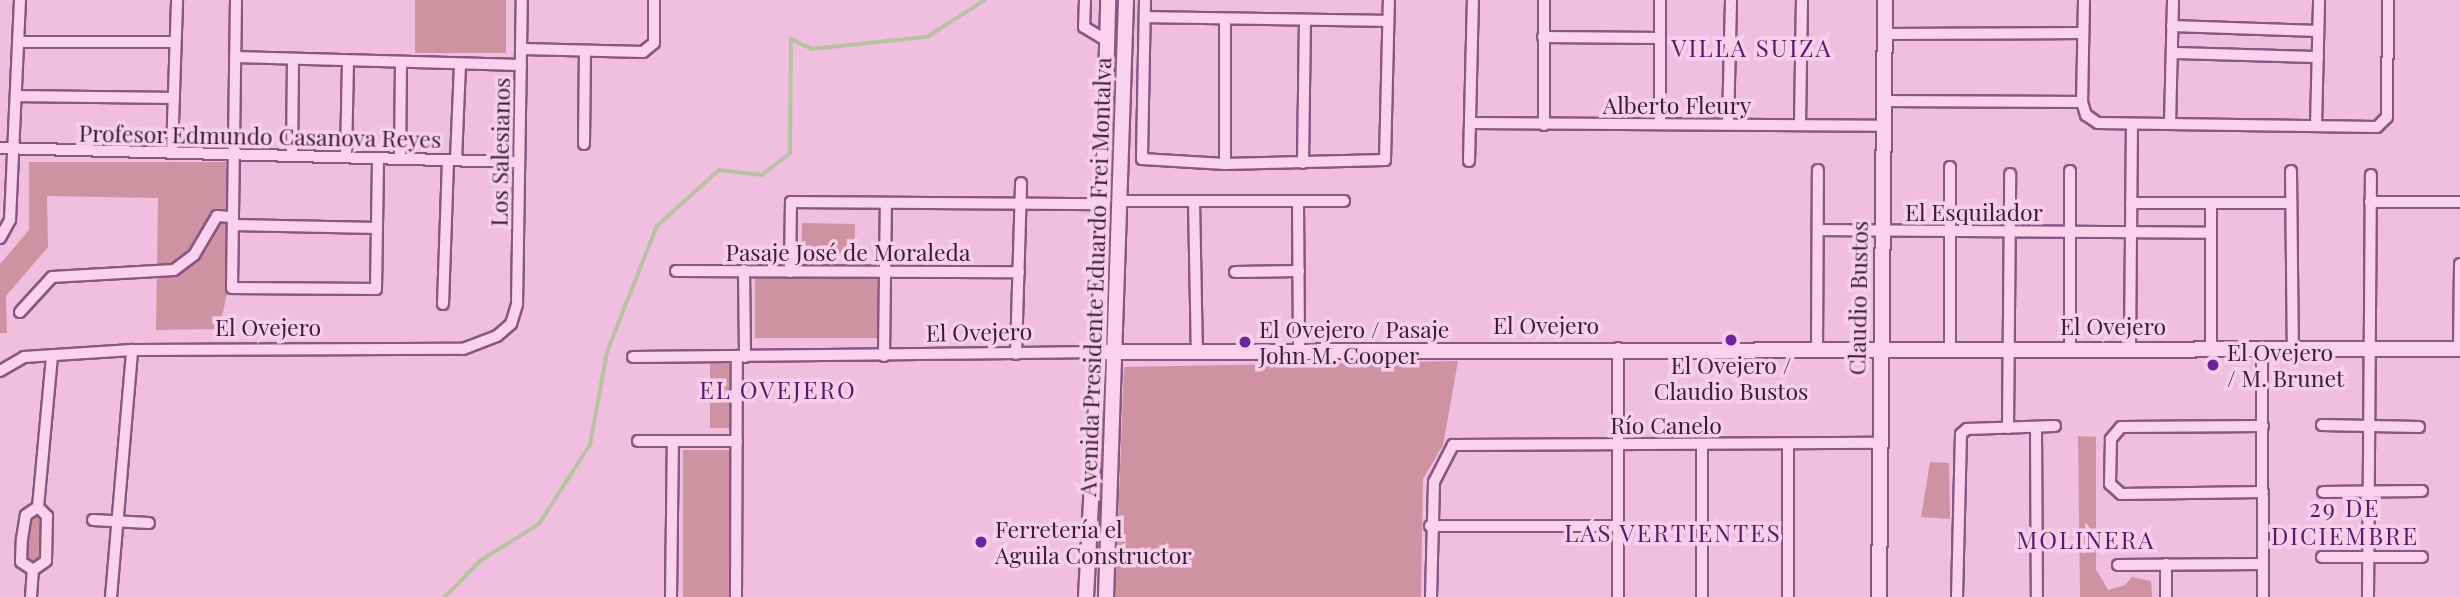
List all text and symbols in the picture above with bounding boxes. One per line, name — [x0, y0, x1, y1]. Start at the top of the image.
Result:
district label: VILLA SUIZA — [1673, 34, 1831, 62]
street label: Avenida Presidente Eduardo Frei Montalva — [1074, 57, 1116, 497]
street label: Los Salesianos — [485, 77, 515, 227]
street label: Alberto Fleury — [1603, 91, 1751, 119]
street label: Profesor Edmundo Casanova Reyes — [78, 119, 442, 153]
street label: El Esquilador — [1905, 198, 2043, 226]
street label: Claudio Bustos — [1843, 220, 1873, 376]
street label: Pasaje José de Moraleda — [726, 238, 970, 266]
street label: El Ovejero — [1493, 311, 1599, 339]
street label: El Ovejero — [2060, 312, 2166, 340]
street label: El Ovejero — [215, 313, 321, 341]
place label: El Ovejero / Pasaje John M. Cooper — [1259, 315, 1449, 369]
street label: El Ovejero — [926, 317, 1032, 347]
marker: El Ovejero / Claudio Bustos — [1723, 332, 1739, 348]
marker: El Ovejero / Pasaje John M. Cooper — [1237, 334, 1253, 350]
place label: El Ovejero / M. Brunet — [2227, 338, 2344, 392]
place label: El Ovejero / Claudio Bustos — [1654, 351, 1808, 405]
marker: El Ovejero / M. Brunet — [2205, 357, 2221, 373]
district label: EL OVEJERO — [700, 376, 856, 404]
street label: Río Canelo — [1610, 411, 1722, 439]
district label: 29 DE DICIEMBRE — [2272, 494, 2418, 550]
place label: Ferretería el Aguila Constructor — [995, 515, 1192, 569]
district label: LAS VERTIENTES — [1566, 519, 1780, 547]
district label: MOLINERA — [2018, 526, 2154, 554]
marker: Ferretería el Aguila Constructor — [973, 534, 989, 550]

